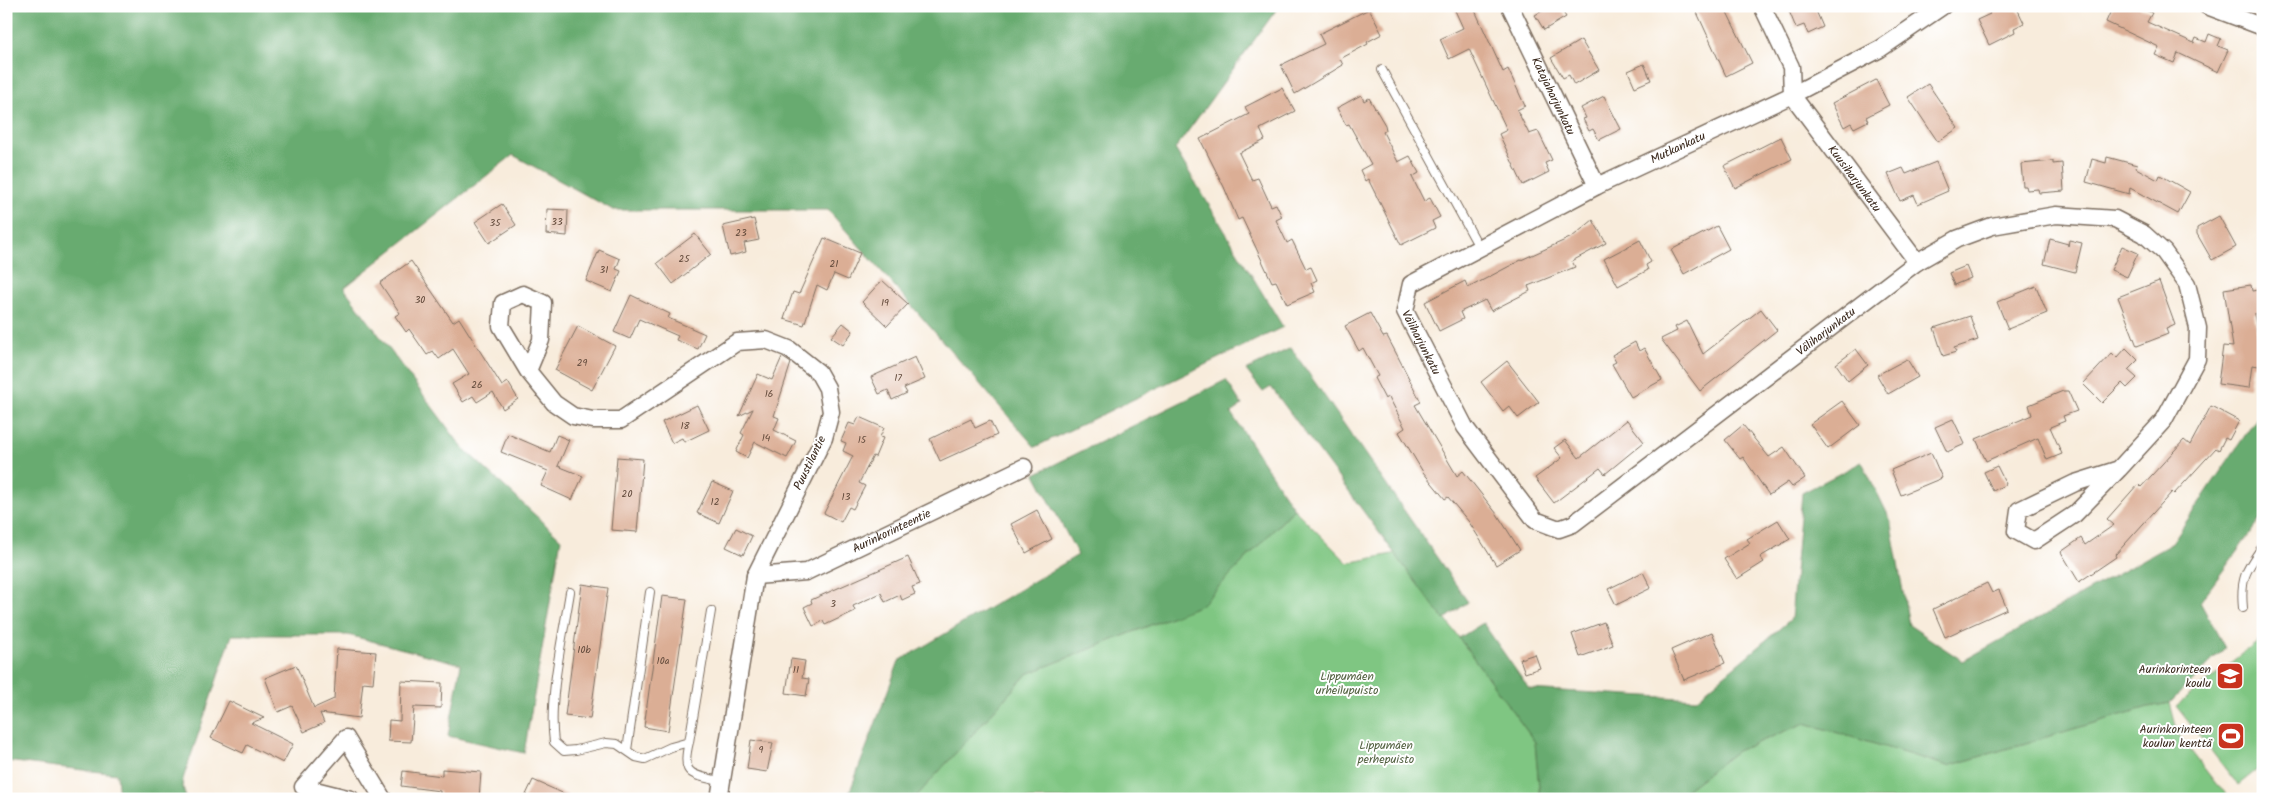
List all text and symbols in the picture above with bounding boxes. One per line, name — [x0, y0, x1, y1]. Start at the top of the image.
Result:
street label: Katajaharjunkatu — [1527, 54, 1581, 139]
street label: Mutkankatu — [1647, 127, 1709, 169]
street label: Kuusiharjunkatu — [1823, 141, 1886, 216]
house number: 33 — [551, 214, 563, 230]
house number: 35 — [489, 215, 501, 231]
house number: 23 — [735, 225, 747, 241]
house number: 25 — [678, 251, 690, 267]
house number: 21 — [830, 256, 838, 272]
house number: 31 — [600, 262, 608, 278]
house number: 30 — [415, 292, 425, 308]
house number: 19 — [881, 295, 889, 311]
street label: Väliharjunkatu — [1792, 302, 1860, 360]
street label: Väliharjunkatu — [1397, 307, 1446, 378]
house number: 29 — [577, 355, 587, 371]
house number: 17 — [894, 370, 902, 386]
house number: 26 — [471, 377, 483, 393]
house number: 16 — [765, 386, 773, 402]
house number: 18 — [680, 418, 691, 434]
house number: 14 — [762, 430, 771, 446]
street label: Puustilantie — [789, 432, 832, 493]
house number: 15 — [858, 432, 867, 448]
house number: 20 — [622, 486, 632, 502]
house number: 13 — [842, 489, 851, 505]
house number: 12 — [711, 494, 720, 510]
street label: Aurinkorinteentie — [849, 503, 935, 558]
house number: 3 — [830, 596, 836, 612]
house number: 10b — [577, 642, 591, 658]
house number: 10a — [657, 653, 670, 669]
place label: Aurinkorinteen koulu — [2139, 660, 2211, 693]
school or university icon: Aurinkorinteen koulu — [2215, 661, 2245, 691]
house number: 11 — [793, 662, 799, 678]
park label: Lippumäen urheilupuisto — [1316, 667, 1378, 700]
place label: Aurinkorinteen koulun kenttä — [2140, 720, 2213, 753]
sports icon: Aurinkorinteen koulun kenttä — [2216, 721, 2246, 751]
park label: Lippumäen perhepuisto — [1357, 736, 1414, 769]
house number: 9 — [759, 742, 764, 758]

